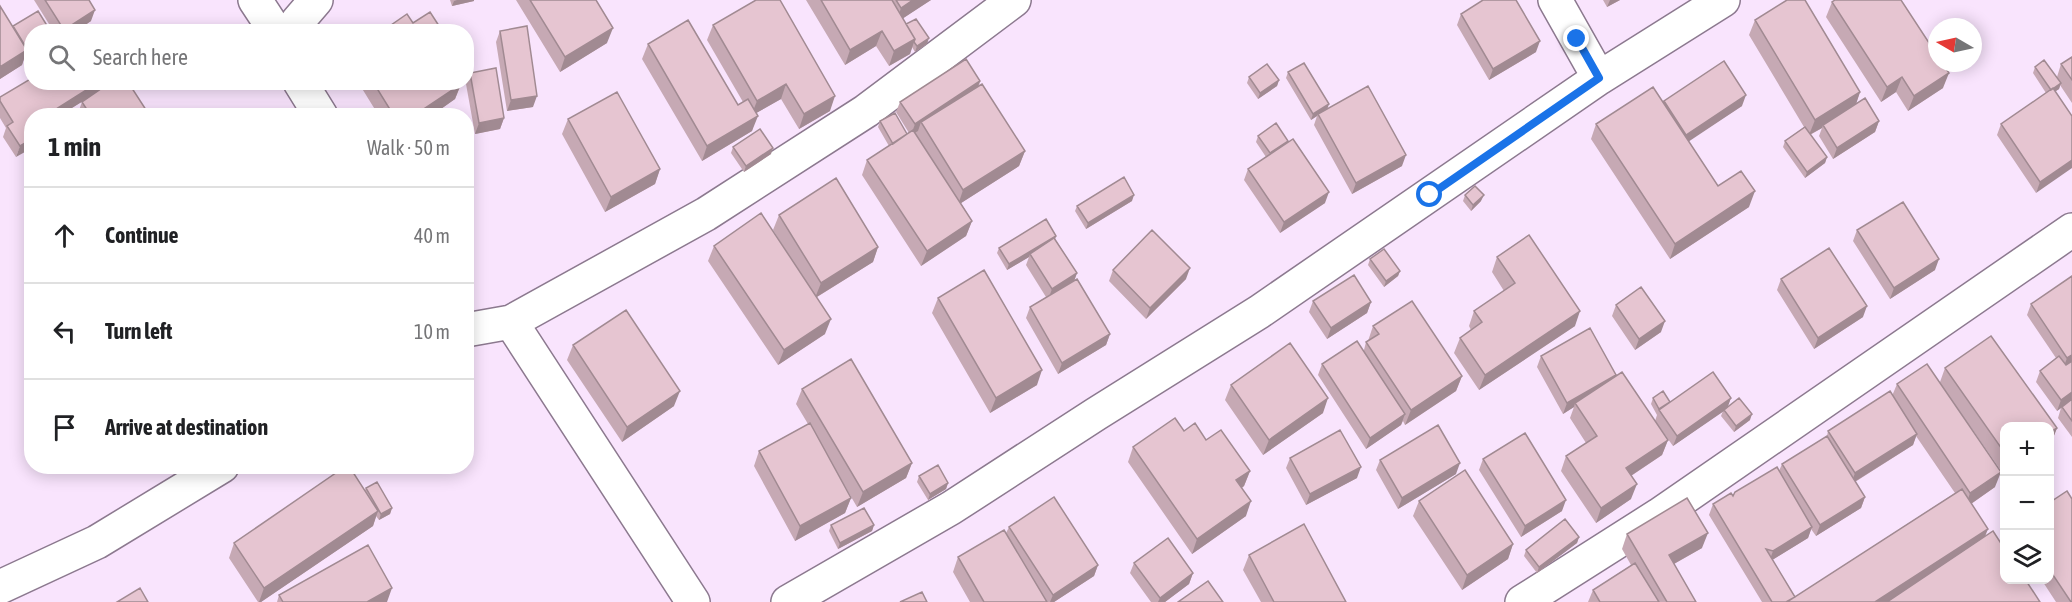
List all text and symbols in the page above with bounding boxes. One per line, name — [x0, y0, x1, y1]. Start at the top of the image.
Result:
north arrow — [1928, 18, 1982, 72]
search box — [24, 24, 474, 90]
route end — [1563, 25, 1589, 51]
icon: search — [45, 41, 78, 74]
text: Search here — [93, 44, 188, 70]
text: 1 min — [48, 132, 101, 162]
text: Walk · 50 m — [367, 136, 450, 159]
route start — [1416, 181, 1442, 207]
icon: ahead — [48, 219, 81, 252]
text: Continue — [105, 222, 179, 248]
text: 40 m — [414, 224, 450, 247]
icon: left — [48, 315, 81, 348]
text: Turn left — [105, 318, 172, 344]
text: 10 m — [414, 320, 450, 343]
icon: arrive — [48, 411, 81, 444]
text: Arrive at destination — [105, 414, 268, 440]
map controls — [2000, 422, 2054, 584]
button: + — [2000, 422, 2054, 476]
button: − — [2000, 476, 2054, 530]
button: layers — [2000, 530, 2054, 584]

